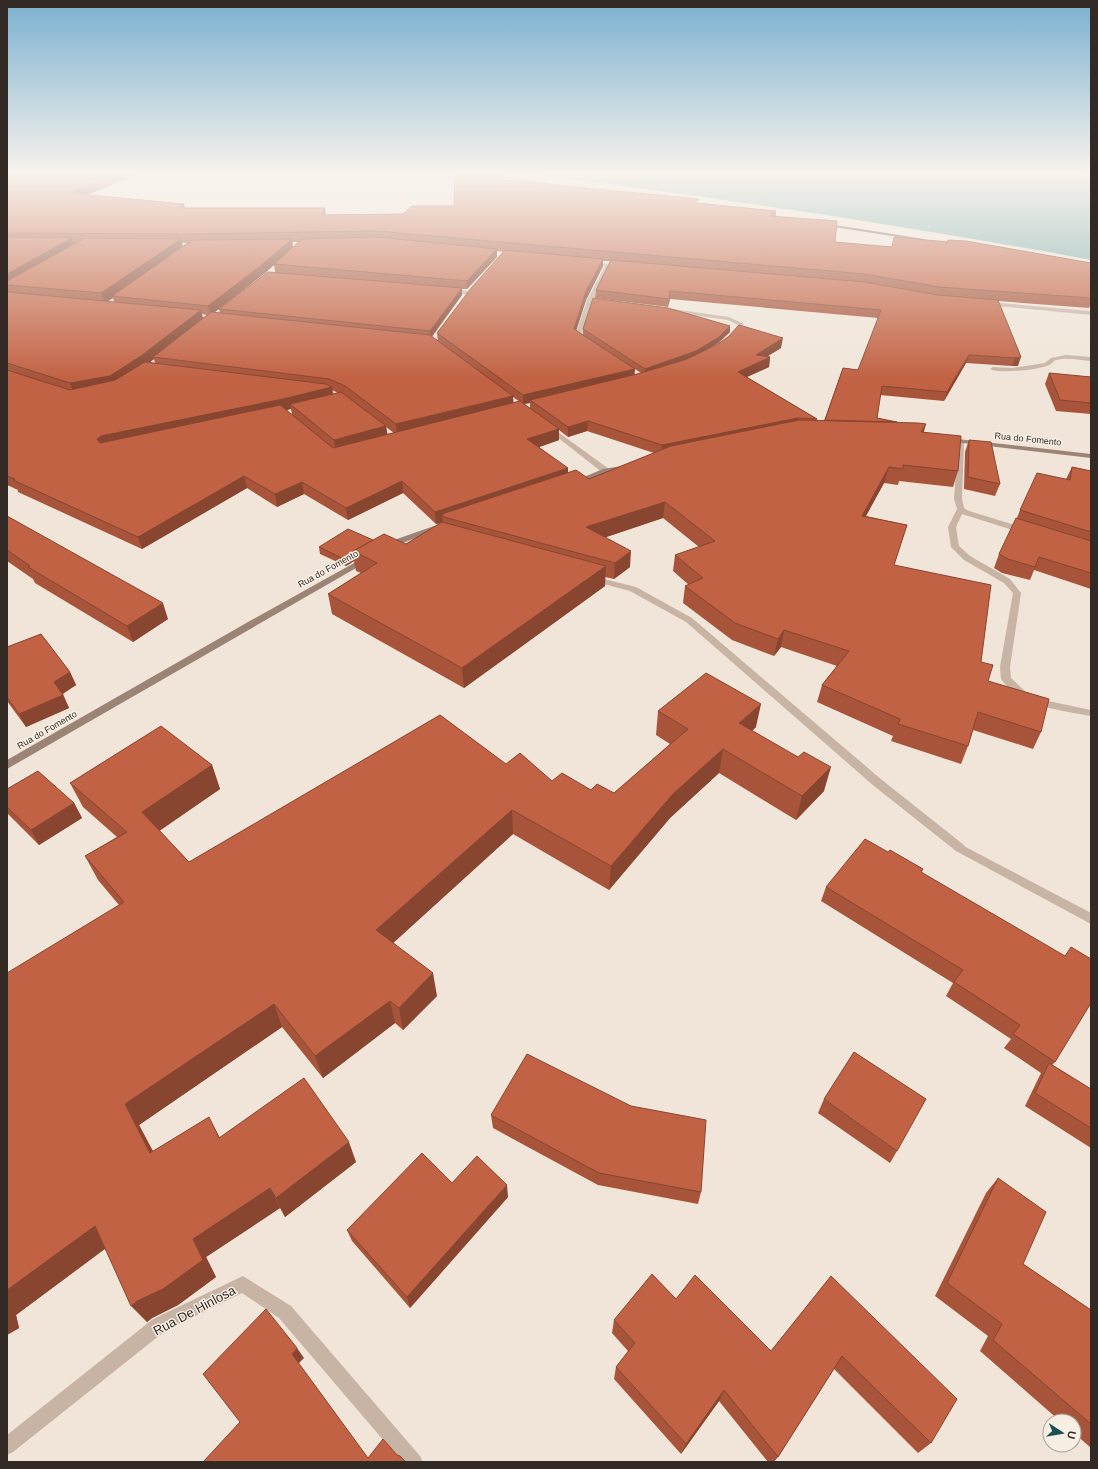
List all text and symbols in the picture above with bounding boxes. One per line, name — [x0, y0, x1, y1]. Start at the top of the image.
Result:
street label: Rua do Fomento — [994, 431, 1062, 447]
street label: Rua do Fomento — [296, 548, 360, 590]
street label: Rua do Fomento — [15, 709, 79, 751]
street label: Rua De Hinlosa — [151, 1282, 239, 1338]
north arrow — [1042, 1413, 1082, 1453]
text: U — [1065, 1430, 1078, 1440]

